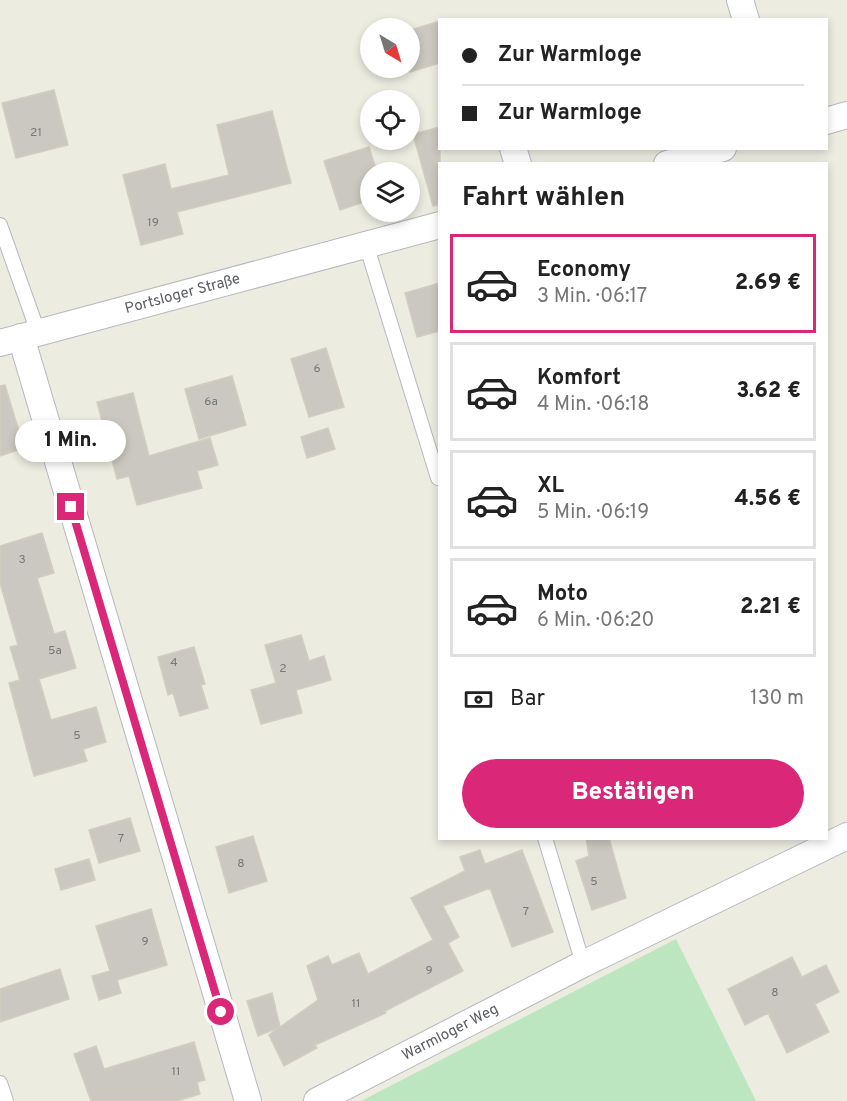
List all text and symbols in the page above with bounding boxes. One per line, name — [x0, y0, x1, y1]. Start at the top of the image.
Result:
north arrow — [360, 18, 420, 78]
map controls — [360, 18, 420, 222]
text: Zur Warmloge — [498, 42, 642, 69]
button: locate — [360, 90, 420, 150]
text: Zur Warmloge — [498, 100, 642, 127]
house number: 21 — [30, 125, 42, 141]
button: layers — [360, 162, 420, 222]
text: Fahrt wählen — [462, 181, 625, 215]
house number: 19 — [147, 215, 159, 231]
icon: car — [465, 257, 519, 311]
text: Economy — [537, 257, 631, 284]
street label: Portsloger Straße — [123, 269, 242, 319]
text: 2.69 € — [735, 270, 801, 297]
text: 3 Min. · 06:17 — [537, 284, 647, 310]
house number: 6 — [313, 361, 321, 377]
icon: car — [465, 365, 519, 419]
text: Komfort — [537, 365, 621, 392]
text: 3.62 € — [736, 378, 801, 405]
text: 4 Min. · 06:18 — [537, 392, 650, 418]
house number: 6a — [204, 394, 218, 410]
callout: 1 Min. — [16, 420, 127, 462]
text: 1 Min. — [44, 428, 97, 454]
icon: car — [465, 473, 519, 527]
text: XL — [537, 473, 564, 500]
text: 4.56 € — [735, 486, 801, 513]
route end — [57, 493, 84, 520]
text: 5 Min. · 06:19 — [537, 500, 649, 526]
house number: 3 — [18, 552, 26, 568]
icon: car — [465, 581, 519, 635]
text: Moto — [537, 581, 588, 608]
text: 2.21 € — [740, 594, 801, 621]
text: 6 Min. · 06:20 — [537, 608, 654, 634]
house number: 5a — [48, 643, 62, 659]
house number: 4 — [170, 655, 178, 671]
house number: 2 — [279, 661, 287, 677]
icon: cash — [462, 683, 495, 716]
text: Bar — [510, 686, 545, 713]
text: 130 m — [750, 686, 804, 712]
house number: 5 — [73, 728, 81, 744]
button: Bestätigen — [462, 759, 804, 828]
house number: 7 — [118, 831, 124, 847]
house number: 8 — [237, 856, 245, 872]
house number: 5 — [590, 874, 598, 890]
house number: 7 — [523, 904, 529, 920]
house number: 9 — [141, 934, 149, 950]
house number: 9 — [425, 963, 433, 979]
house number: 8 — [771, 985, 779, 1001]
house number: 11 — [352, 996, 360, 1012]
route start — [207, 998, 234, 1025]
street label: Warmloger Weg — [399, 1000, 502, 1065]
house number: 11 — [172, 1064, 180, 1080]

